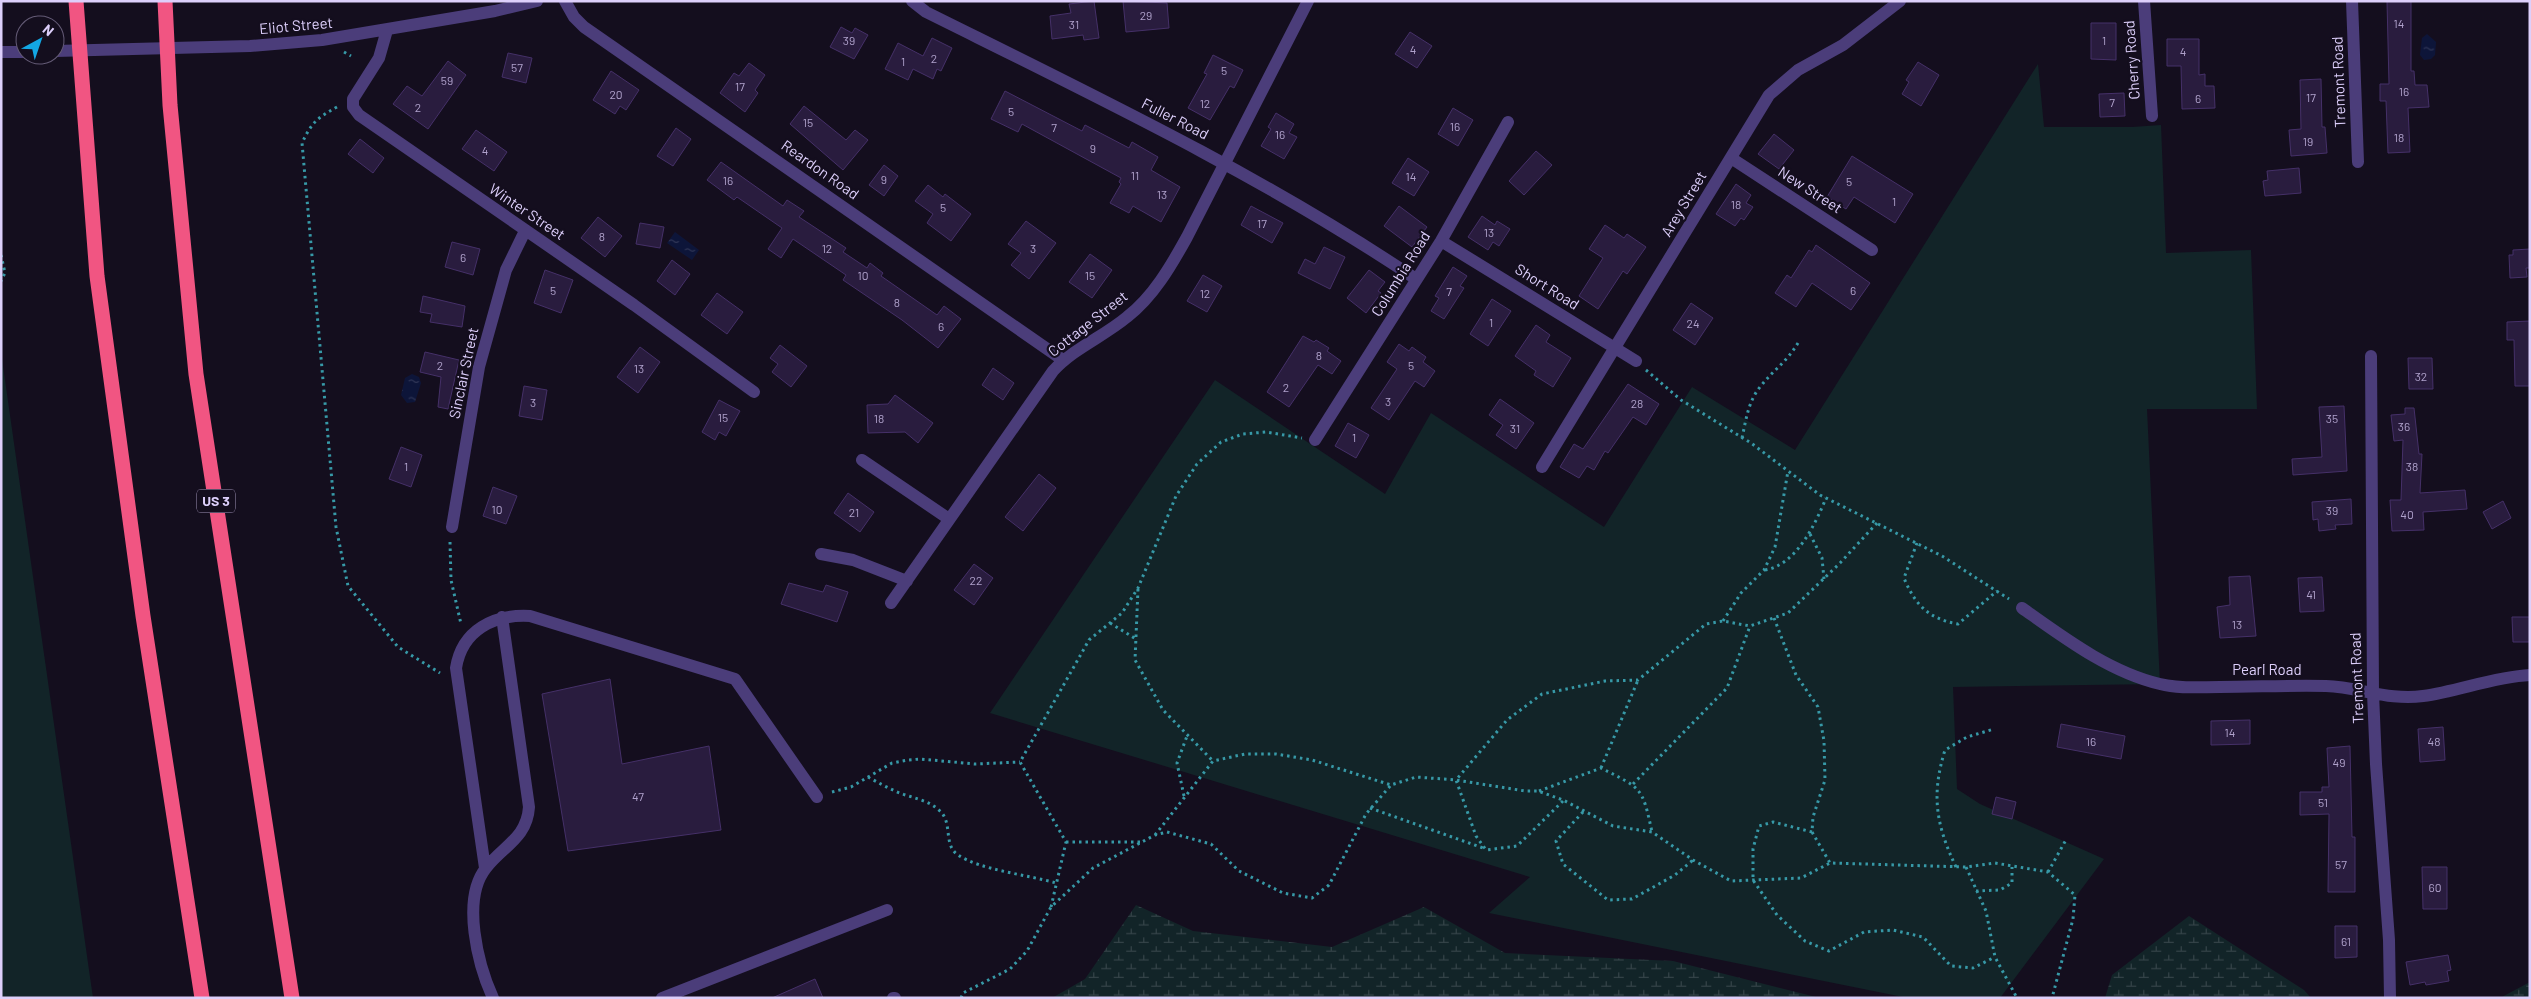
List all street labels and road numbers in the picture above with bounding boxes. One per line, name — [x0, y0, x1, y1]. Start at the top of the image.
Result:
street label: Eliot Street — [258, 13, 333, 37]
street label: Cherry Road — [2119, 20, 2143, 100]
street label: Tremont Road — [2327, 36, 2349, 128]
street label: Fuller Road — [1139, 94, 1212, 143]
street label: Reardon Road — [778, 136, 863, 203]
street label: New Street — [1775, 162, 1846, 217]
street label: Arey Street — [1657, 167, 1710, 239]
street label: Winter Street — [486, 179, 569, 243]
street label: Columbia Road — [1367, 228, 1433, 319]
street label: Short Road — [1512, 259, 1583, 313]
street label: Cottage Street — [1044, 287, 1131, 360]
street label: Sinclair Street — [445, 326, 481, 420]
road number: US 3 — [197, 490, 235, 512]
street label: Tremont Road — [2345, 632, 2367, 724]
street label: Pearl Road — [2232, 660, 2302, 678]

